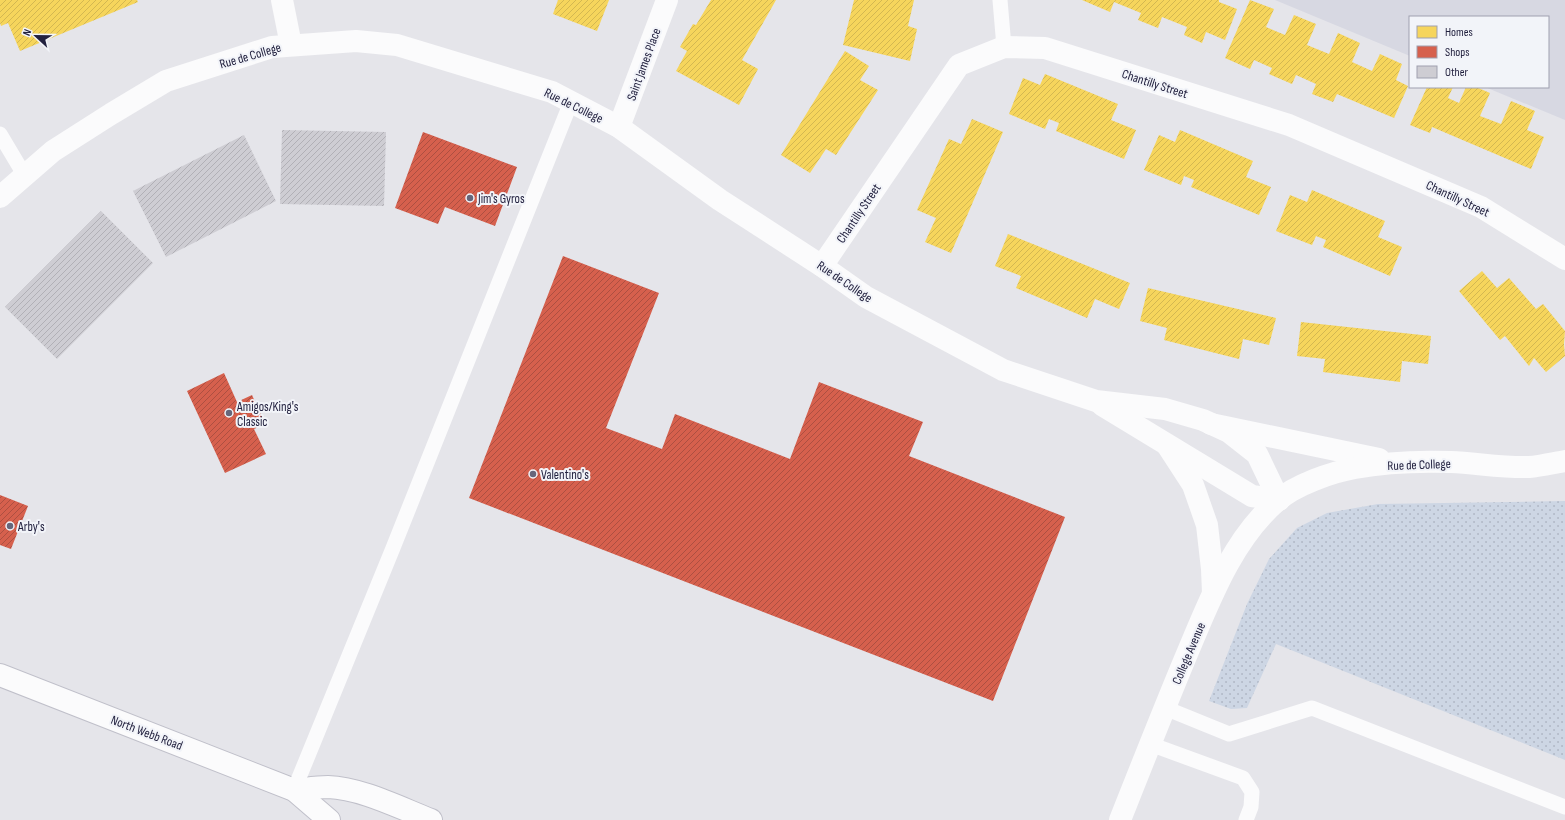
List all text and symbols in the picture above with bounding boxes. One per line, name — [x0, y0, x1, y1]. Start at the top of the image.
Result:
north arrow — [16, 16, 56, 56]
legend — [1409, 16, 1549, 88]
text: Homes — [1445, 25, 1473, 40]
street label: Saint James Place — [623, 26, 664, 103]
text: N — [20, 27, 34, 38]
street label: Rue de College — [218, 40, 283, 72]
text: Shops — [1445, 45, 1470, 60]
text: Other — [1445, 65, 1469, 80]
street label: Chantilly Street — [1120, 66, 1190, 102]
street label: Rue de College — [542, 85, 606, 127]
street label: Chantilly Street — [1423, 177, 1492, 221]
street label: Chantilly Street — [833, 181, 885, 246]
place label: Jim's Gyros — [477, 191, 525, 207]
marker: Jim's Gyros — [465, 193, 475, 203]
street label: Rue de College — [814, 257, 875, 306]
place label: Amigos/King's Classic — [236, 399, 299, 430]
marker: Amigos/King's Classic — [224, 408, 234, 418]
street label: Rue de College — [1387, 456, 1451, 474]
place label: Valentino's — [541, 467, 589, 483]
marker: Valentino's — [528, 469, 538, 479]
place label: Arby's — [17, 519, 45, 535]
marker: Arby's — [5, 521, 15, 531]
street label: College Avenue — [1169, 620, 1209, 687]
street label: North Webb Road — [109, 712, 185, 754]

